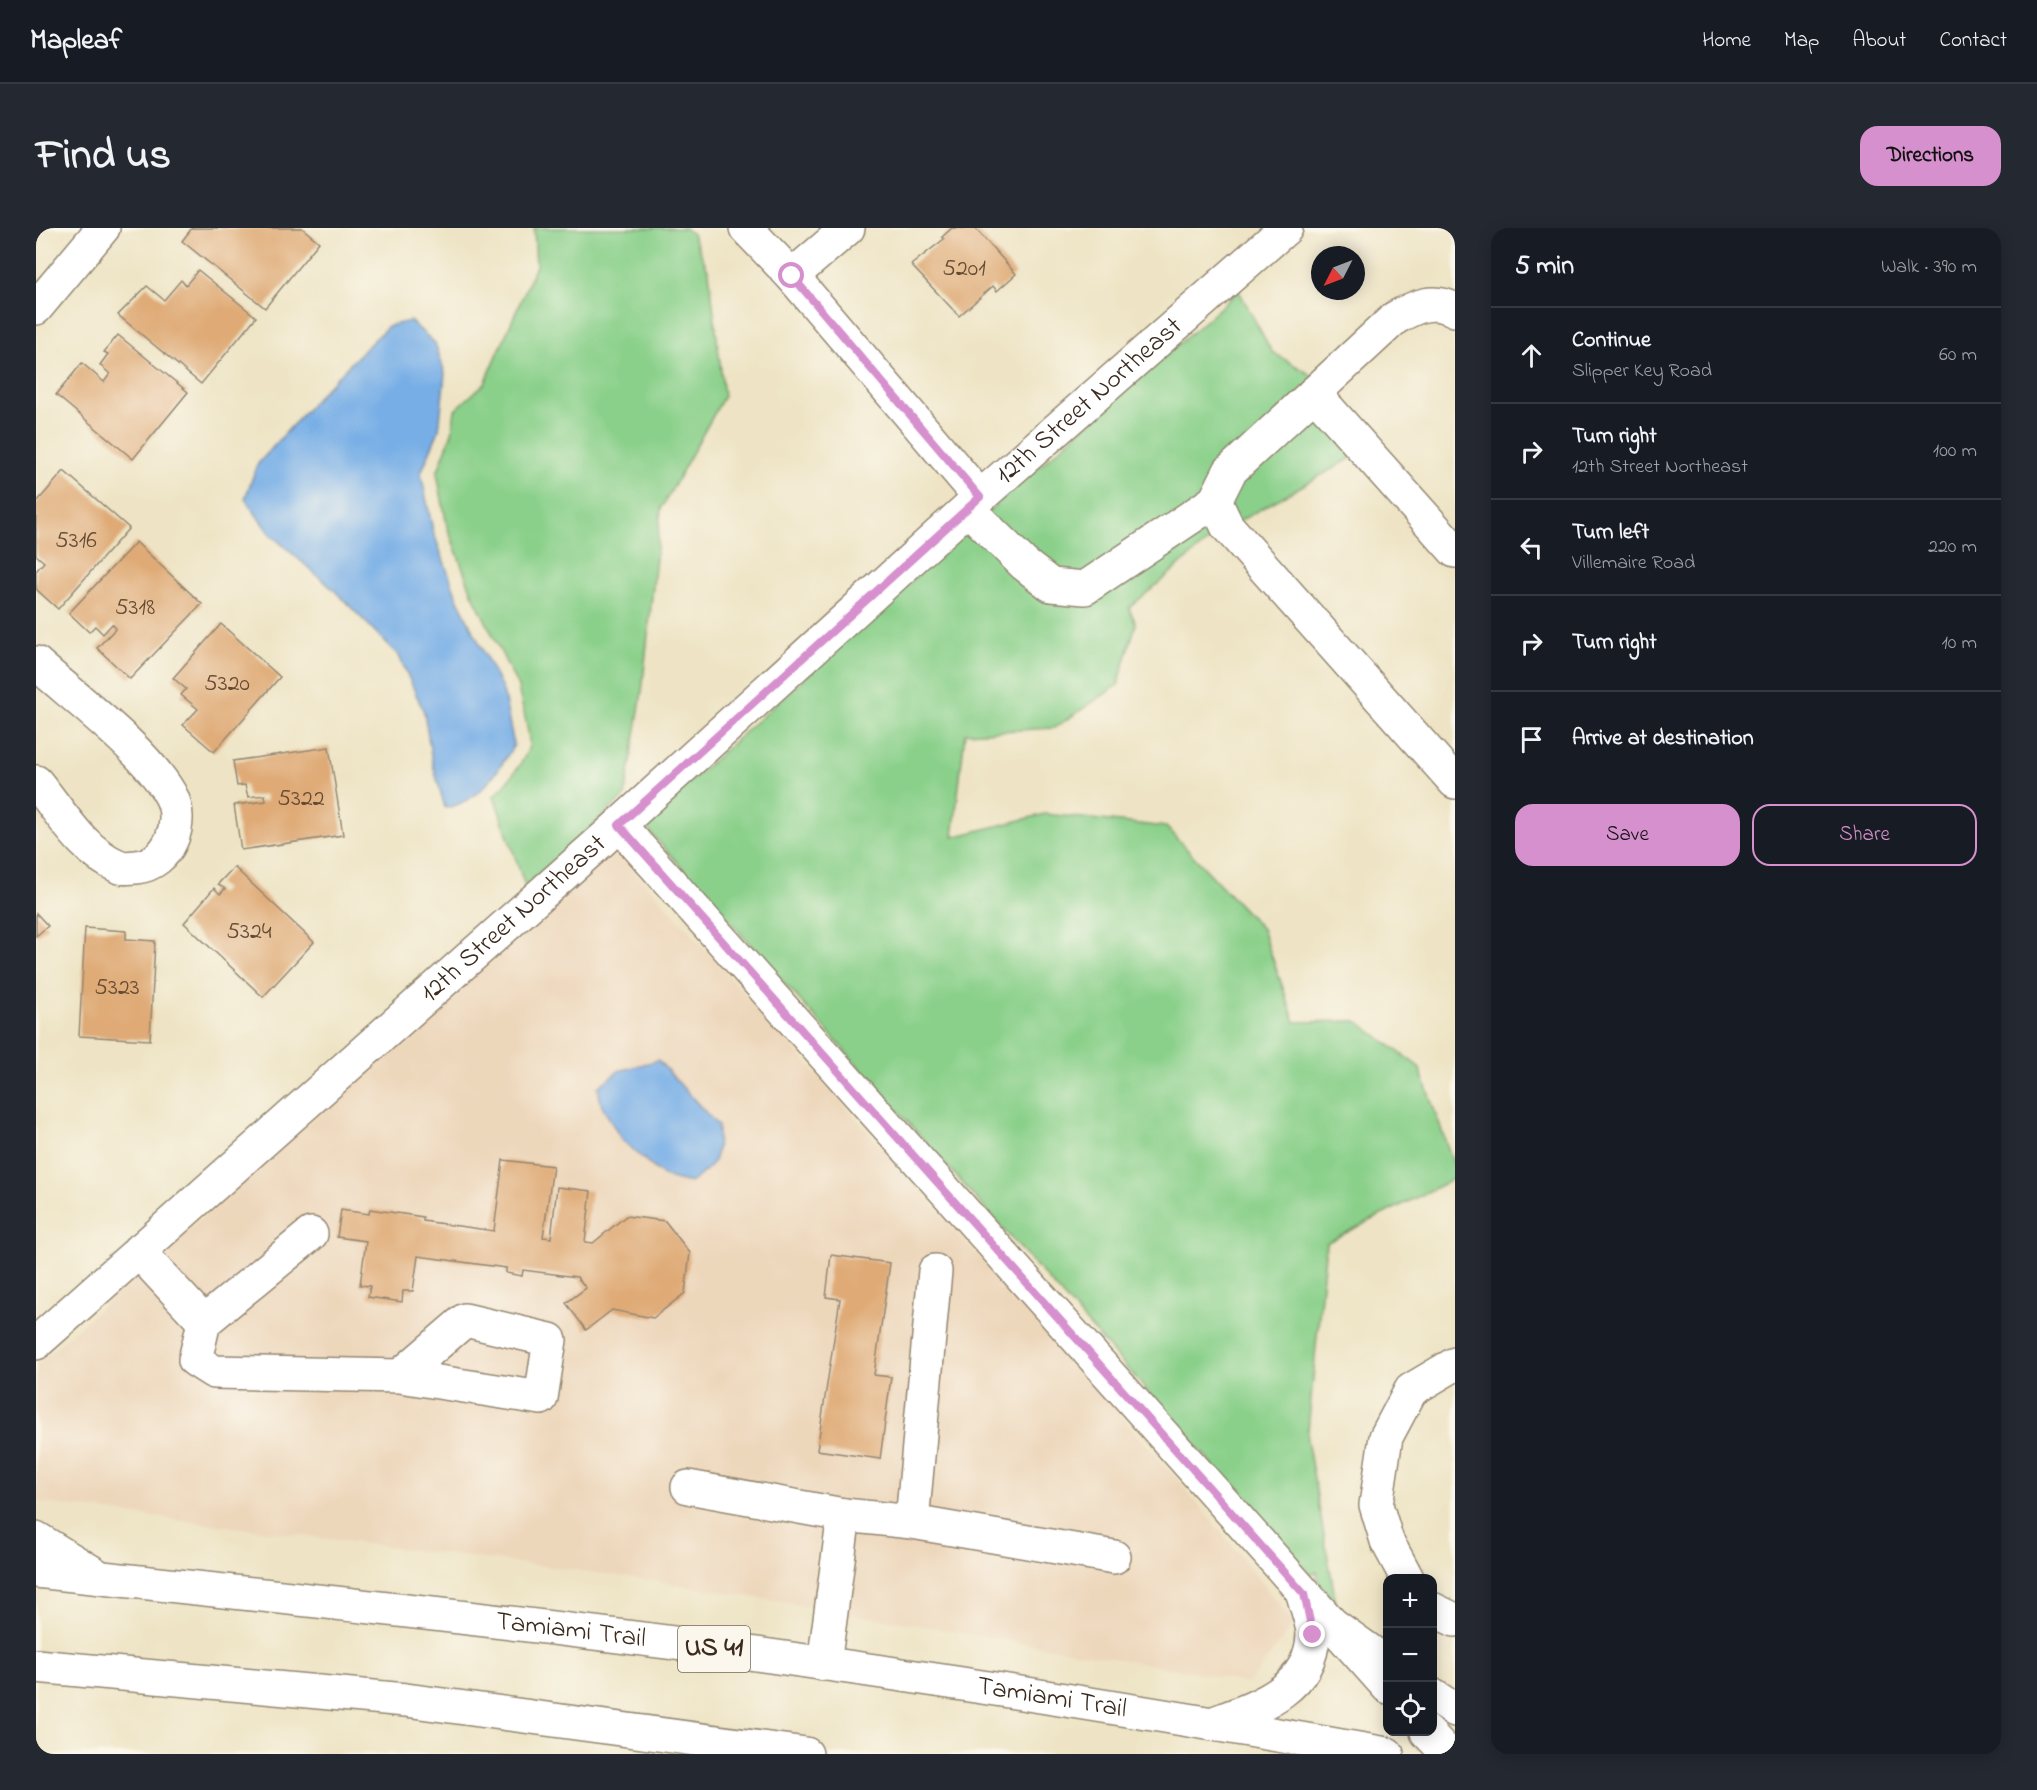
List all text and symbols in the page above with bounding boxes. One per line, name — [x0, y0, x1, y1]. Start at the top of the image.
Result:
text: Mapleaf — [30, 21, 122, 62]
text: Home — [1702, 26, 1751, 56]
text: Map — [1784, 26, 1819, 56]
text: About — [1852, 26, 1906, 56]
text: Contact — [1939, 26, 2007, 56]
text: Find us — [36, 126, 171, 187]
button: Directions — [1860, 126, 2001, 186]
north arrow — [1311, 246, 1365, 300]
text: 5 min — [1515, 248, 1574, 286]
house number: 5201 — [942, 252, 986, 287]
text: Walk · 390 m — [1881, 253, 1977, 282]
route start — [778, 262, 804, 288]
street label: 12th Street Northeast — [987, 308, 1191, 494]
text: Continue — [1572, 325, 1651, 357]
icon: ahead — [1515, 339, 1548, 372]
text: 60 m — [1939, 341, 1977, 370]
text: Slipper Key Road — [1572, 357, 1712, 386]
text: Turn right — [1572, 421, 1657, 453]
icon: right — [1515, 435, 1548, 468]
text: 100 m — [1933, 437, 1977, 466]
text: 12th Street Northeast — [1572, 453, 1748, 482]
text: Turn left — [1572, 517, 1649, 549]
house number: 5316 — [55, 524, 97, 559]
icon: left — [1515, 531, 1548, 564]
text: 220 m — [1928, 533, 1977, 562]
text: Villemaire Road — [1572, 549, 1695, 578]
house number: 5318 — [115, 591, 155, 626]
icon: right — [1515, 627, 1548, 660]
text: Turn right — [1572, 627, 1657, 659]
text: 10 m — [1941, 629, 1977, 658]
house number: 5320 — [204, 667, 250, 702]
icon: arrive — [1515, 723, 1548, 756]
text: Arrive at destination — [1572, 723, 1754, 755]
house number: 5322 — [277, 782, 325, 817]
button: Save — [1515, 804, 1740, 866]
button: Share — [1752, 804, 1977, 866]
street label: 12th Street Northeast — [412, 825, 615, 1012]
house number: 5324 — [226, 915, 272, 950]
house number: 5323 — [94, 971, 140, 1006]
map controls — [1383, 1574, 1437, 1736]
button: + — [1383, 1574, 1437, 1628]
street label: Tamiami Trail — [494, 1602, 648, 1659]
route end — [1299, 1621, 1325, 1647]
road number: US 41 — [678, 1626, 750, 1672]
button: − — [1383, 1628, 1437, 1682]
street label: Tamiami Trail — [974, 1667, 1130, 1729]
button: locate — [1383, 1682, 1437, 1736]

